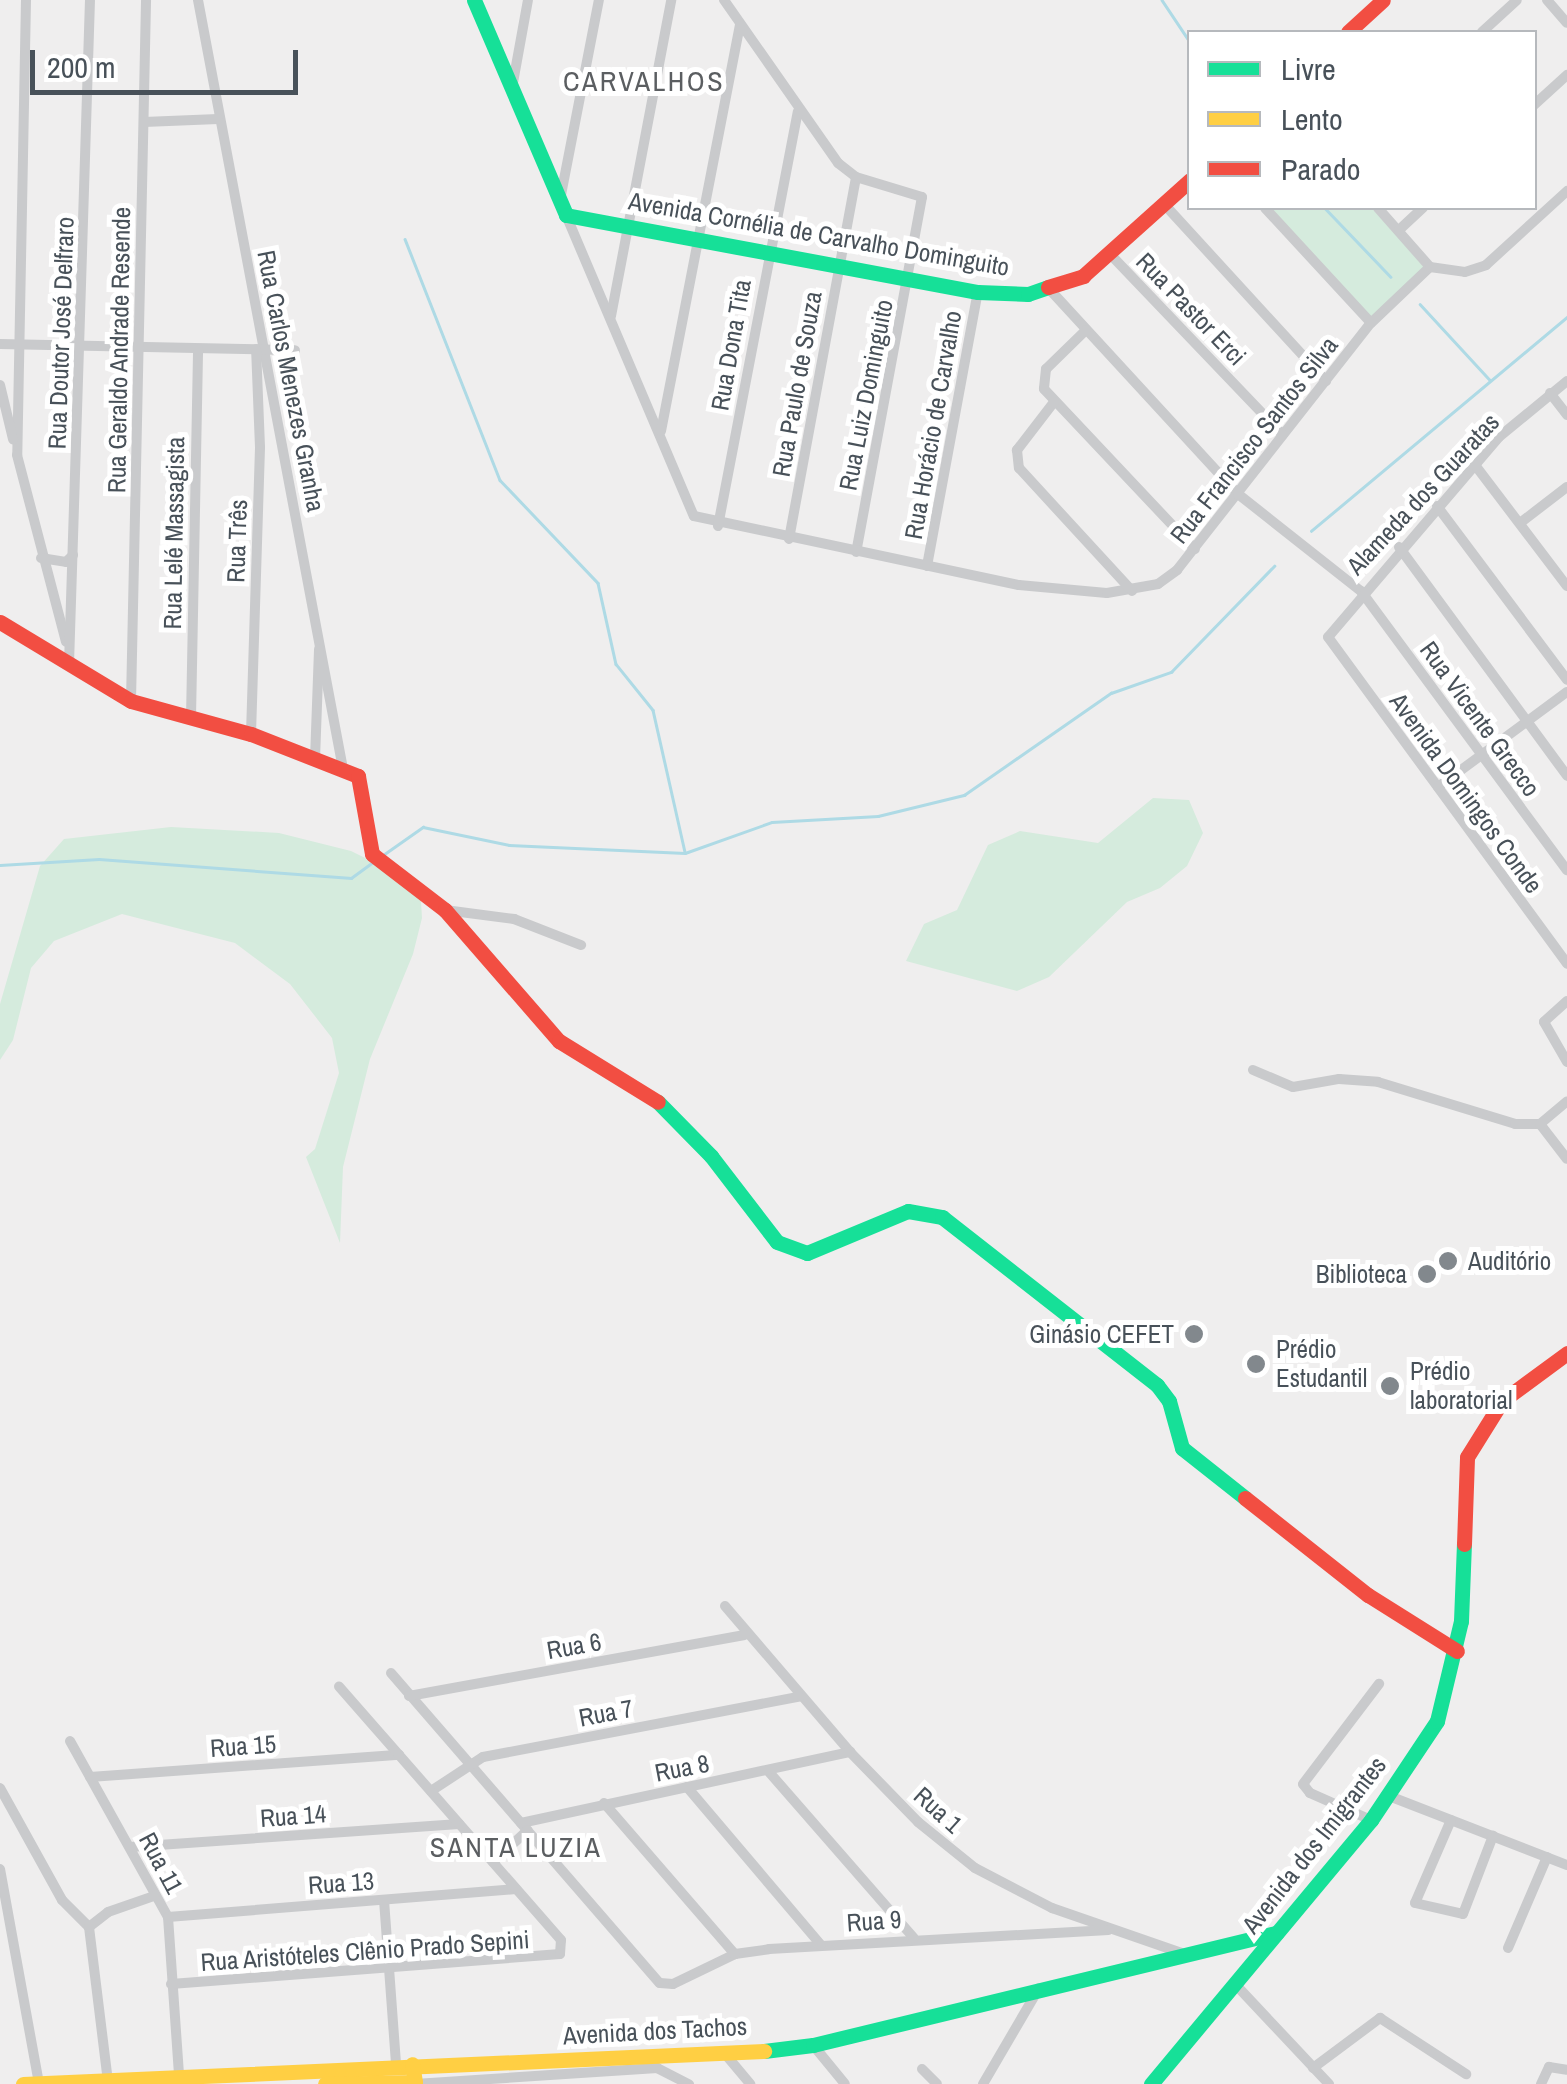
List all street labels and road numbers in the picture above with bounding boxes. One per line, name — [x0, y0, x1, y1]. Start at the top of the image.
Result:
street label: Avenida Cornélia de Carvalho Dominguito — [626, 186, 1012, 282]
street label: Rua Geraldo Andrade Resende — [101, 206, 137, 494]
street label: Rua Doutor José Delfraro — [42, 216, 80, 450]
street label: Rua Pastor Erci — [1130, 247, 1252, 371]
street label: Rua Carlos Menezes Granha — [251, 248, 331, 514]
street label: Rua Dona Tita — [705, 277, 757, 413]
street label: Rua Paulo de Souza — [766, 289, 828, 479]
street label: Rua Luiz Dominguito — [833, 297, 899, 493]
street label: Rua Horácio de Carvalho — [898, 309, 968, 541]
street label: Rua Francisco Santos Silva — [1164, 331, 1344, 549]
street label: Alameda dos Guaratas — [1341, 407, 1505, 581]
street label: Rua Lelé Massagista — [157, 436, 191, 630]
street label: Rua Três — [221, 499, 253, 583]
street label: Rua Vicente Grecco — [1414, 636, 1546, 802]
street label: Avenida Domingos Conde — [1383, 687, 1549, 899]
street label: Rua 6 — [544, 1626, 604, 1666]
street label: Rua 7 — [576, 1693, 636, 1733]
street label: Rua 15 — [209, 1729, 277, 1763]
street label: Rua 8 — [652, 1748, 712, 1788]
street label: Avenida dos Imigrantes — [1236, 1751, 1392, 1939]
street label: Rua 1 — [908, 1781, 968, 1839]
street label: Rua 14 — [259, 1799, 327, 1833]
street label: Rua 11 — [133, 1827, 189, 1899]
street label: Rua 13 — [307, 1866, 375, 1900]
street label: Rua 9 — [846, 1904, 902, 1938]
street label: Rua Aristóteles Clênio Prado Sepini — [199, 1925, 531, 1977]
street label: Avenida dos Tachos — [562, 2011, 748, 2051]

